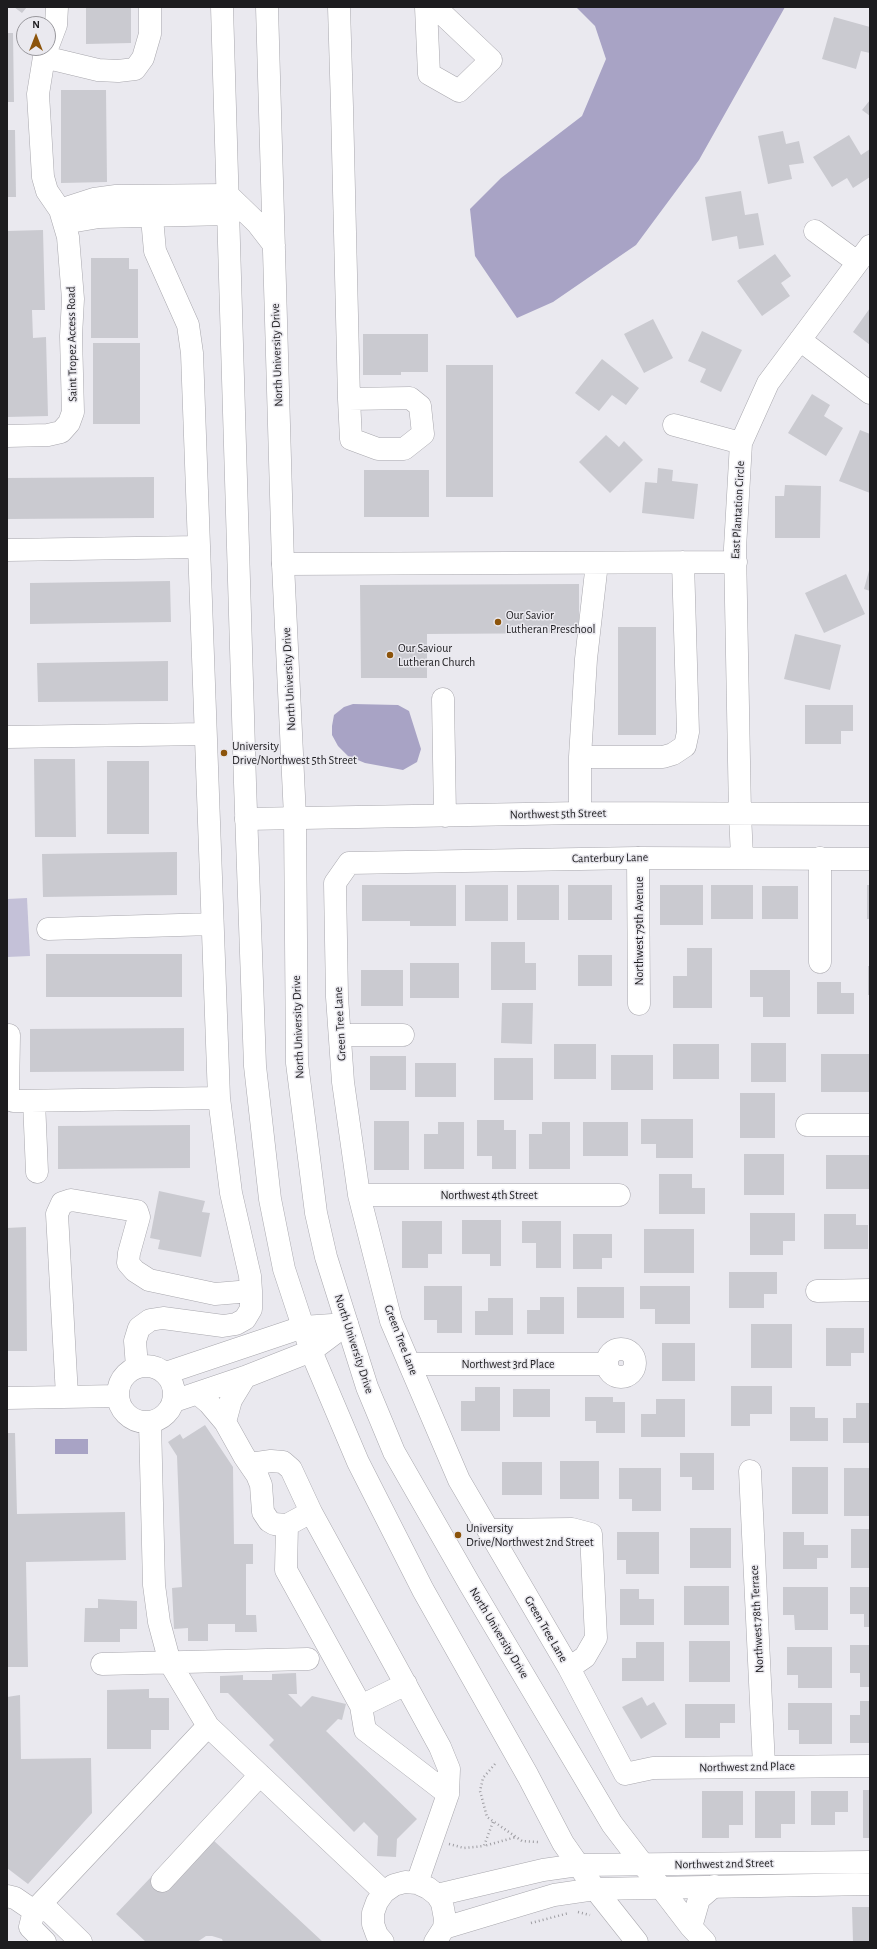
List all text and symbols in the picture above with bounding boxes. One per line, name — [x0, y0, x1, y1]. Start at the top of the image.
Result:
north arrow — [16, 16, 56, 56]
text: N — [32, 19, 40, 30]
street label: Saint Tropez Access Road — [64, 286, 80, 402]
street label: North University Drive — [268, 303, 286, 407]
street label: East Plantation Circle — [728, 461, 748, 559]
place label: Our Savior Lutheran Preschool — [506, 608, 596, 636]
marker: Our Savior Lutheran Preschool — [493, 617, 503, 627]
street label: North University Drive — [279, 627, 299, 731]
place label: Our Saviour Lutheran Church — [398, 641, 475, 669]
marker: Our Saviour Lutheran Church — [385, 650, 395, 660]
place label: University Drive/Northwest 5th Street — [232, 739, 357, 767]
marker: University Drive/Northwest 5th Street — [219, 748, 229, 758]
street label: Northwest 5th Street — [510, 806, 606, 822]
street label: Canterbury Lane — [572, 850, 648, 866]
street label: Northwest 79th Avenue — [632, 877, 646, 985]
street label: North University Drive — [289, 975, 307, 1079]
street label: Green Tree Lane — [331, 987, 349, 1061]
street label: Northwest 4th Street — [440, 1188, 538, 1202]
street label: North University Drive — [331, 1293, 377, 1395]
street label: Green Tree Lane — [381, 1303, 421, 1377]
street label: Northwest 3rd Place — [461, 1357, 555, 1371]
place label: University Drive/Northwest 2nd Street — [466, 1521, 594, 1549]
marker: University Drive/Northwest 2nd Street — [453, 1530, 463, 1540]
street label: Northwest 78th Terrace — [747, 1565, 767, 1673]
street label: North University Drive — [466, 1585, 532, 1681]
street label: Green Tree Lane — [521, 1593, 571, 1665]
street label: Northwest 2nd Place — [699, 1759, 795, 1775]
street label: Northwest 2nd Street — [674, 1856, 774, 1872]

